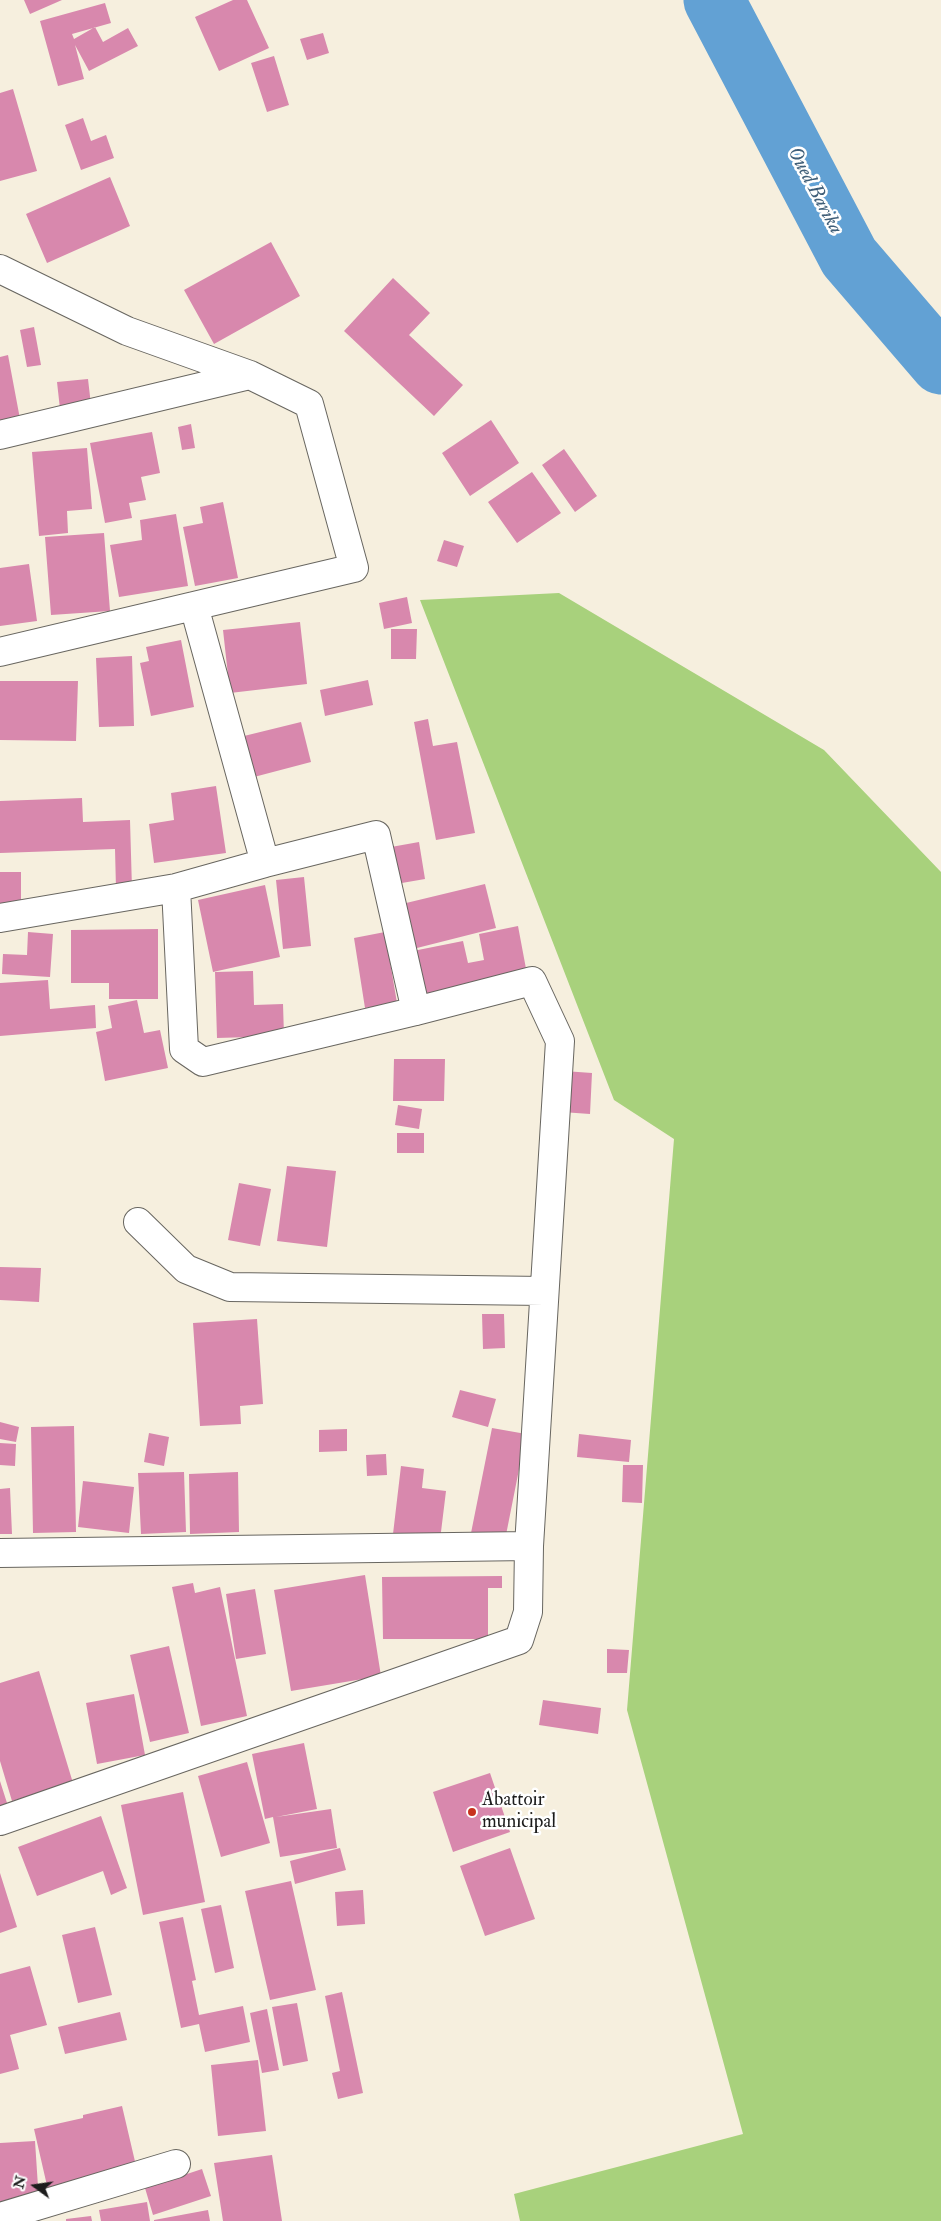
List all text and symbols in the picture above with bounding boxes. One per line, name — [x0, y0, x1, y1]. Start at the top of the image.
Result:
water label: Oued Barika — [781, 143, 847, 239]
place label: Abattoir municipal — [482, 1790, 556, 1834]
marker: Abattoir municipal — [466, 1806, 478, 1818]
north arrow — [10, 2161, 60, 2211]
text: N — [10, 2174, 30, 2190]

